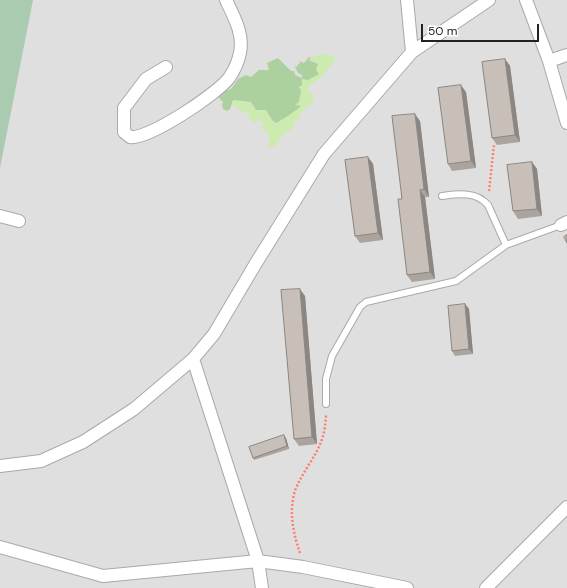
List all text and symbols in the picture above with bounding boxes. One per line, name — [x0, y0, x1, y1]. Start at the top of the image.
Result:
scale bar — [423, 16, 541, 42]
text: 50 m — [428, 23, 457, 39]

